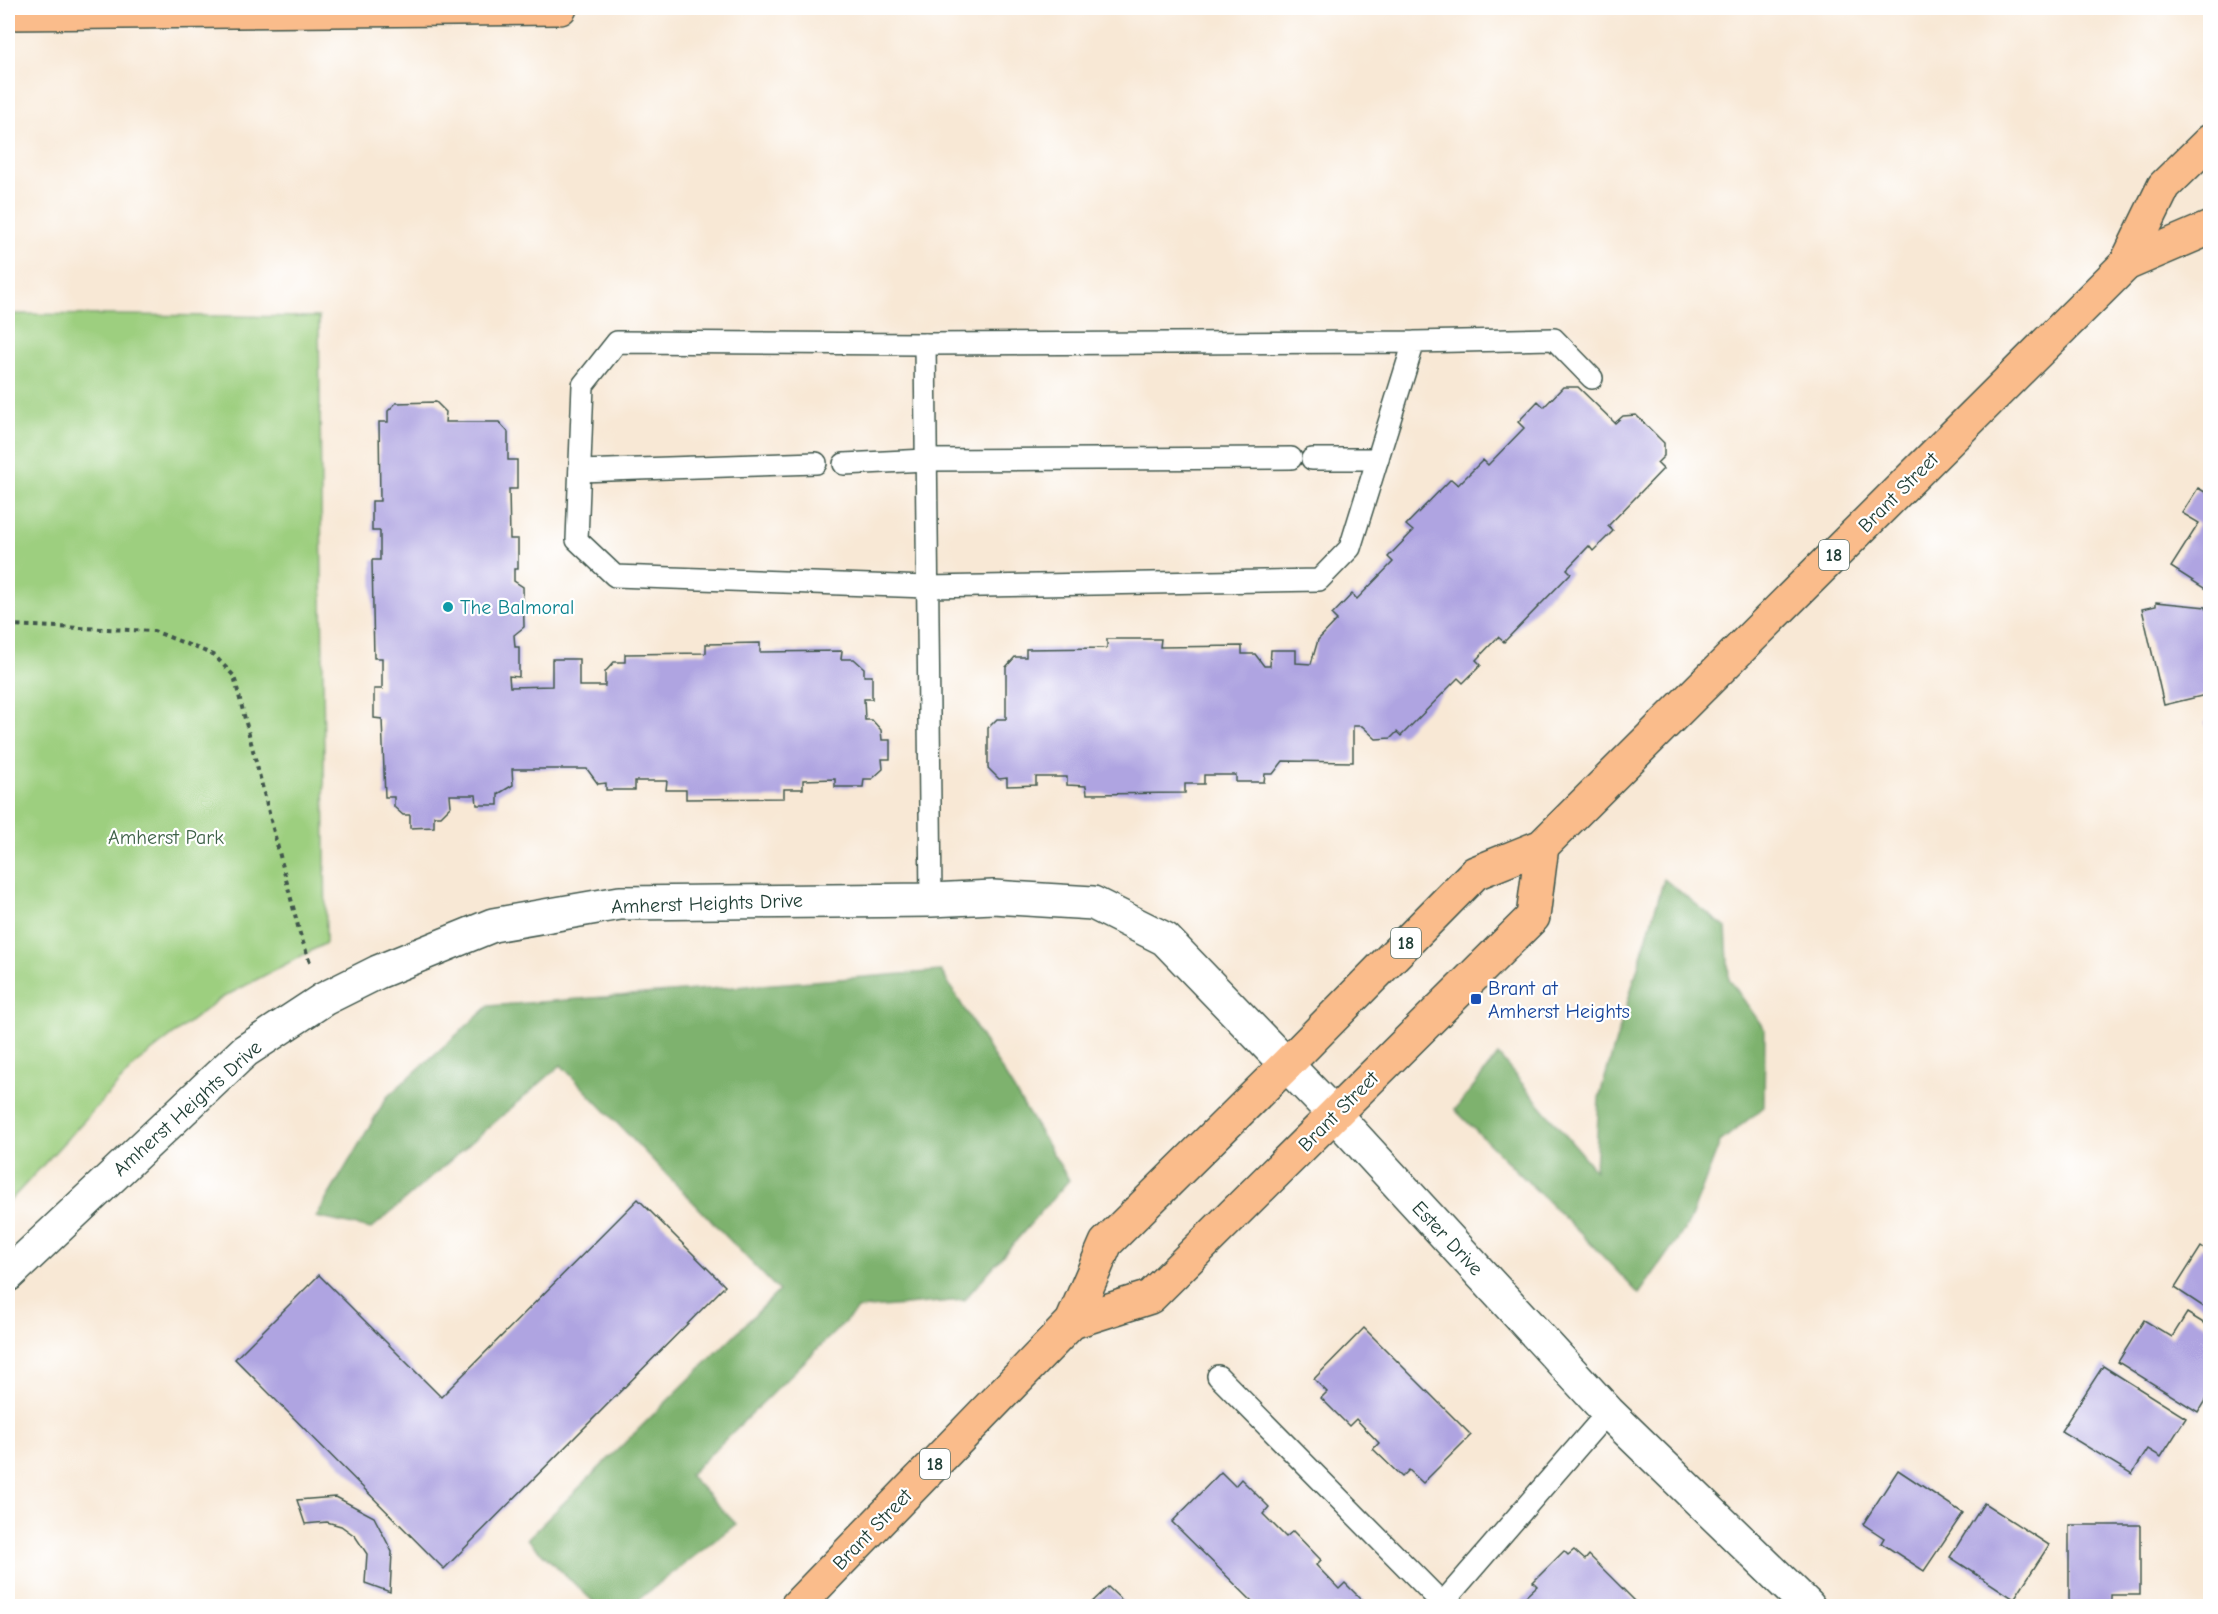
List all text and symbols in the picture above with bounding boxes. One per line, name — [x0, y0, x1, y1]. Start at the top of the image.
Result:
street label: Brant Street — [1854, 447, 1944, 537]
road number: 18 — [1819, 540, 1849, 570]
place label: The Balmoral — [460, 596, 574, 619]
marker: The Balmoral — [441, 600, 455, 614]
park label: Amherst Park — [108, 826, 224, 849]
street label: Amherst Heights Drive — [611, 889, 803, 918]
road number: 18 — [1391, 928, 1421, 958]
place label: Brant at Amherst Heights — [1488, 977, 1630, 1023]
marker: Brant at Amherst Heights — [1469, 992, 1483, 1006]
street label: Amherst Heights Drive — [108, 1036, 266, 1181]
street label: Brant Street — [1294, 1066, 1384, 1156]
street label: Ester Drive — [1407, 1196, 1488, 1280]
road number: 18 — [920, 1449, 950, 1479]
street label: Brant Street — [828, 1483, 918, 1575]

